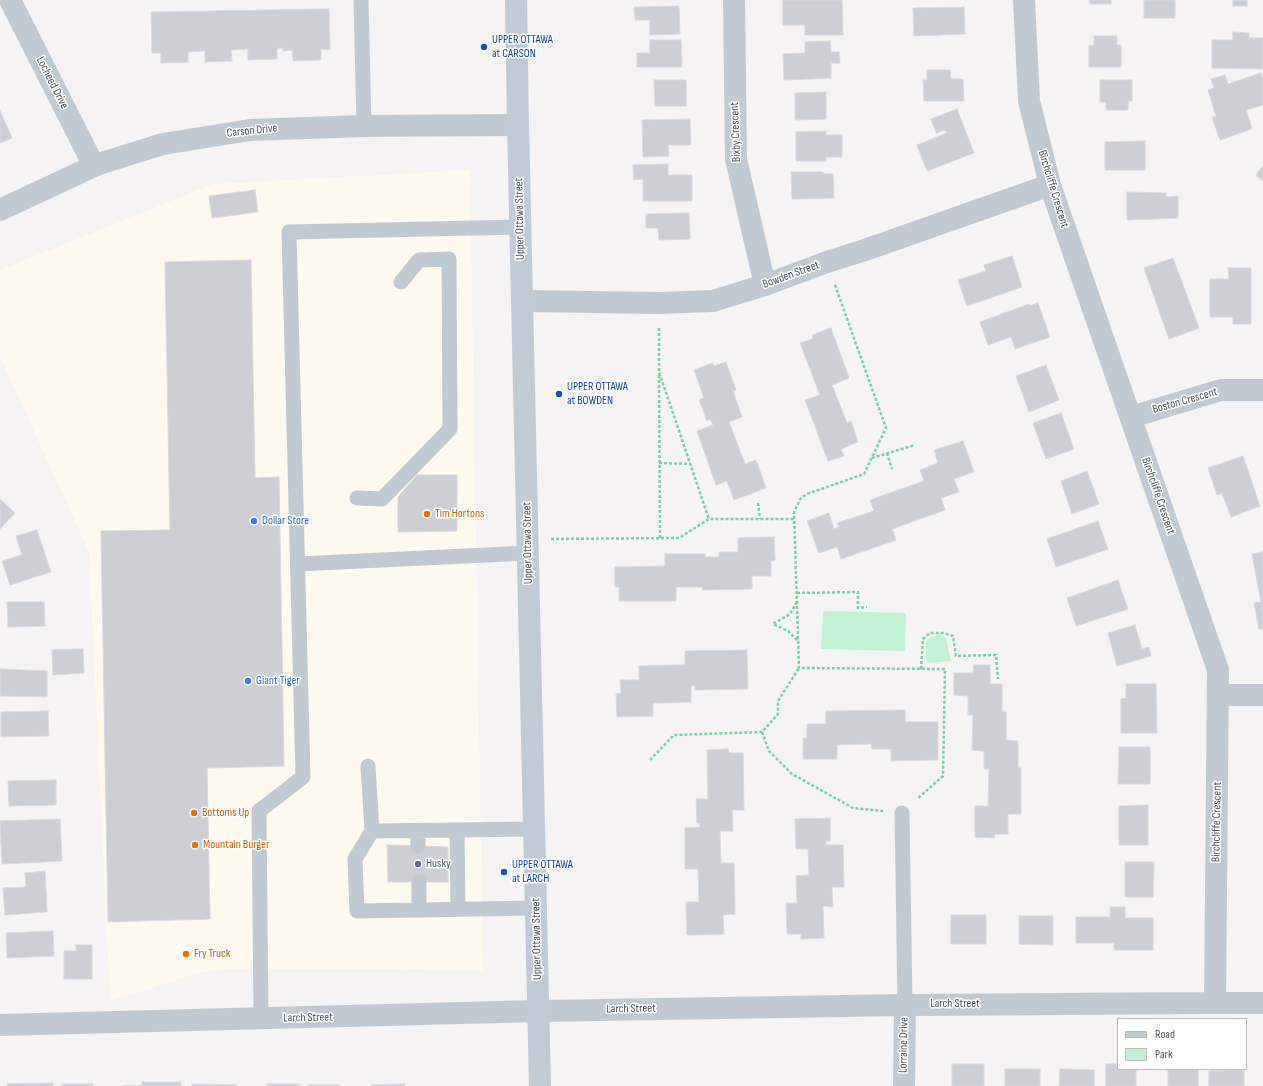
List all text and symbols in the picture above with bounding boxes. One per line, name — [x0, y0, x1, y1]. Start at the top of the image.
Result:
place label: UPPER OTTAWA at CARSON — [492, 33, 553, 61]
marker: UPPER OTTAWA at CARSON — [479, 42, 489, 52]
street label: Locheed Drive — [33, 54, 71, 112]
street label: Bixby Crescent — [728, 102, 744, 162]
street label: Carson Drive — [226, 121, 278, 141]
street label: Birchcliffe Crescent — [1034, 149, 1072, 229]
street label: Upper Ottawa Street — [512, 178, 528, 260]
street label: Bowden Street — [761, 258, 821, 292]
place label: UPPER OTTAWA at BOWDEN — [567, 380, 628, 408]
street label: Boston Crescent — [1151, 385, 1219, 417]
marker: UPPER OTTAWA at BOWDEN — [554, 389, 564, 399]
street label: Birchcliffe Crescent — [1138, 456, 1178, 536]
street label: Upper Ottawa Street — [520, 502, 536, 584]
place label: Tim Hortons — [435, 507, 484, 521]
marker: Tim Hortons — [422, 509, 432, 519]
place label: Dollar Store — [262, 514, 309, 528]
marker: Dollar Store — [249, 516, 259, 526]
place label: Giant Tiger — [256, 674, 300, 688]
marker: Giant Tiger — [243, 676, 253, 686]
street label: Birchcliffe Crescent — [1209, 782, 1225, 862]
place label: Bottoms Up — [202, 806, 249, 820]
marker: Bottoms Up — [189, 808, 199, 818]
place label: Mountain Burger — [203, 838, 269, 852]
marker: Mountain Burger — [190, 840, 200, 850]
place label: Husky — [426, 857, 451, 871]
place label: UPPER OTTAWA at LARCH — [512, 858, 573, 886]
marker: Husky — [413, 859, 423, 869]
marker: UPPER OTTAWA at LARCH — [499, 867, 509, 877]
street label: Upper Ottawa Street — [529, 898, 545, 980]
place label: Fry Truck — [194, 947, 230, 961]
marker: Fry Truck — [181, 949, 191, 959]
street label: Larch Street — [930, 997, 980, 1011]
street label: Larch Street — [606, 1001, 656, 1017]
street label: Larch Street — [283, 1010, 333, 1026]
street label: Lorraine Drive — [896, 1017, 912, 1073]
legend — [1117, 1018, 1247, 1070]
text: Road — [1155, 1027, 1175, 1042]
text: Park — [1155, 1047, 1173, 1062]

